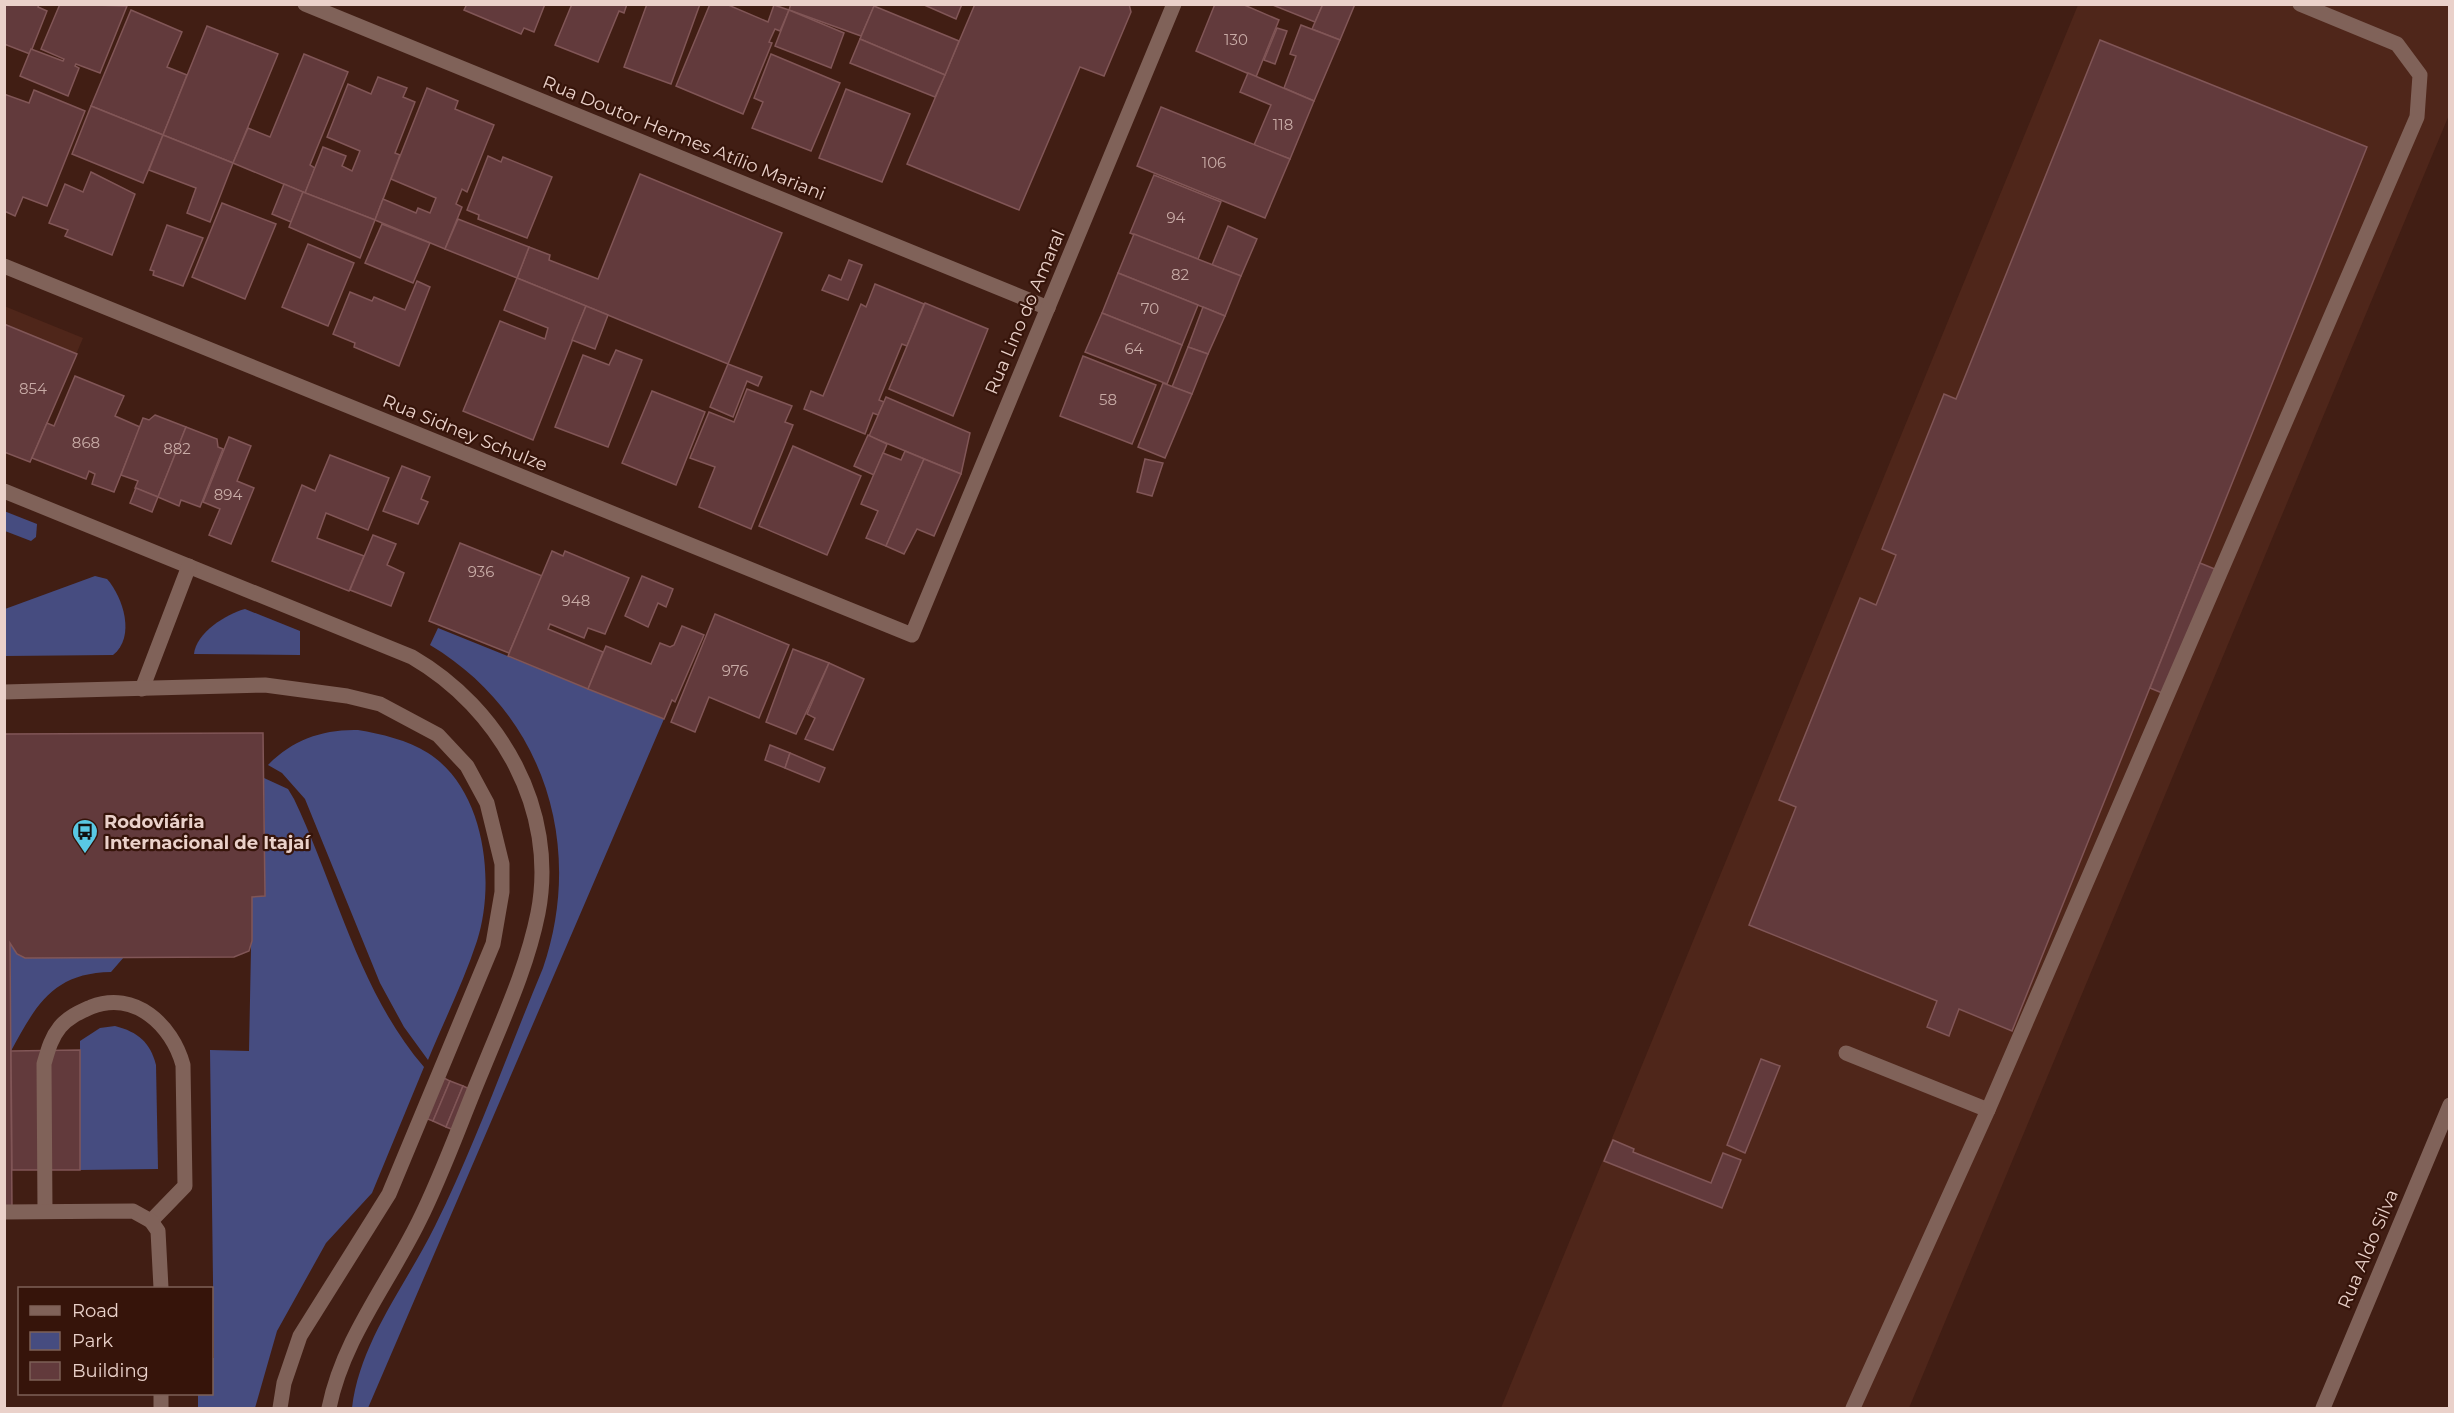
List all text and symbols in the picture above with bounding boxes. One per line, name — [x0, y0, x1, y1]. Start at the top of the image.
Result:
house number: 130 — [1224, 30, 1248, 49]
street label: Rua Doutor Hermes Atílio Mariani — [539, 71, 829, 205]
house number: 118 — [1273, 115, 1293, 134]
house number: 106 — [1202, 153, 1226, 172]
house number: 94 — [1166, 208, 1186, 227]
street label: Rua Lino do Amaral — [980, 226, 1070, 398]
house number: 82 — [1171, 265, 1189, 284]
house number: 70 — [1141, 299, 1159, 318]
house number: 64 — [1124, 339, 1144, 358]
house number: 854 — [19, 379, 47, 398]
street label: Rua Sidney Schulze — [379, 390, 551, 476]
house number: 58 — [1099, 390, 1117, 409]
house number: 868 — [72, 433, 100, 452]
house number: 882 — [163, 439, 191, 458]
house number: 894 — [214, 485, 242, 504]
house number: 936 — [468, 562, 494, 581]
house number: 948 — [562, 591, 590, 610]
house number: 976 — [722, 661, 748, 680]
place label: Rodoviária Internacional de Itajaí — [104, 811, 311, 854]
bus stop icon: Rodoviária Internacional de Itajaí — [70, 817, 100, 855]
street label: Rua Aldo Silva — [2333, 1186, 2403, 1312]
legend — [18, 1287, 213, 1395]
text: Road — [72, 1300, 119, 1322]
text: Park — [72, 1330, 113, 1352]
text: Building — [72, 1360, 149, 1382]

